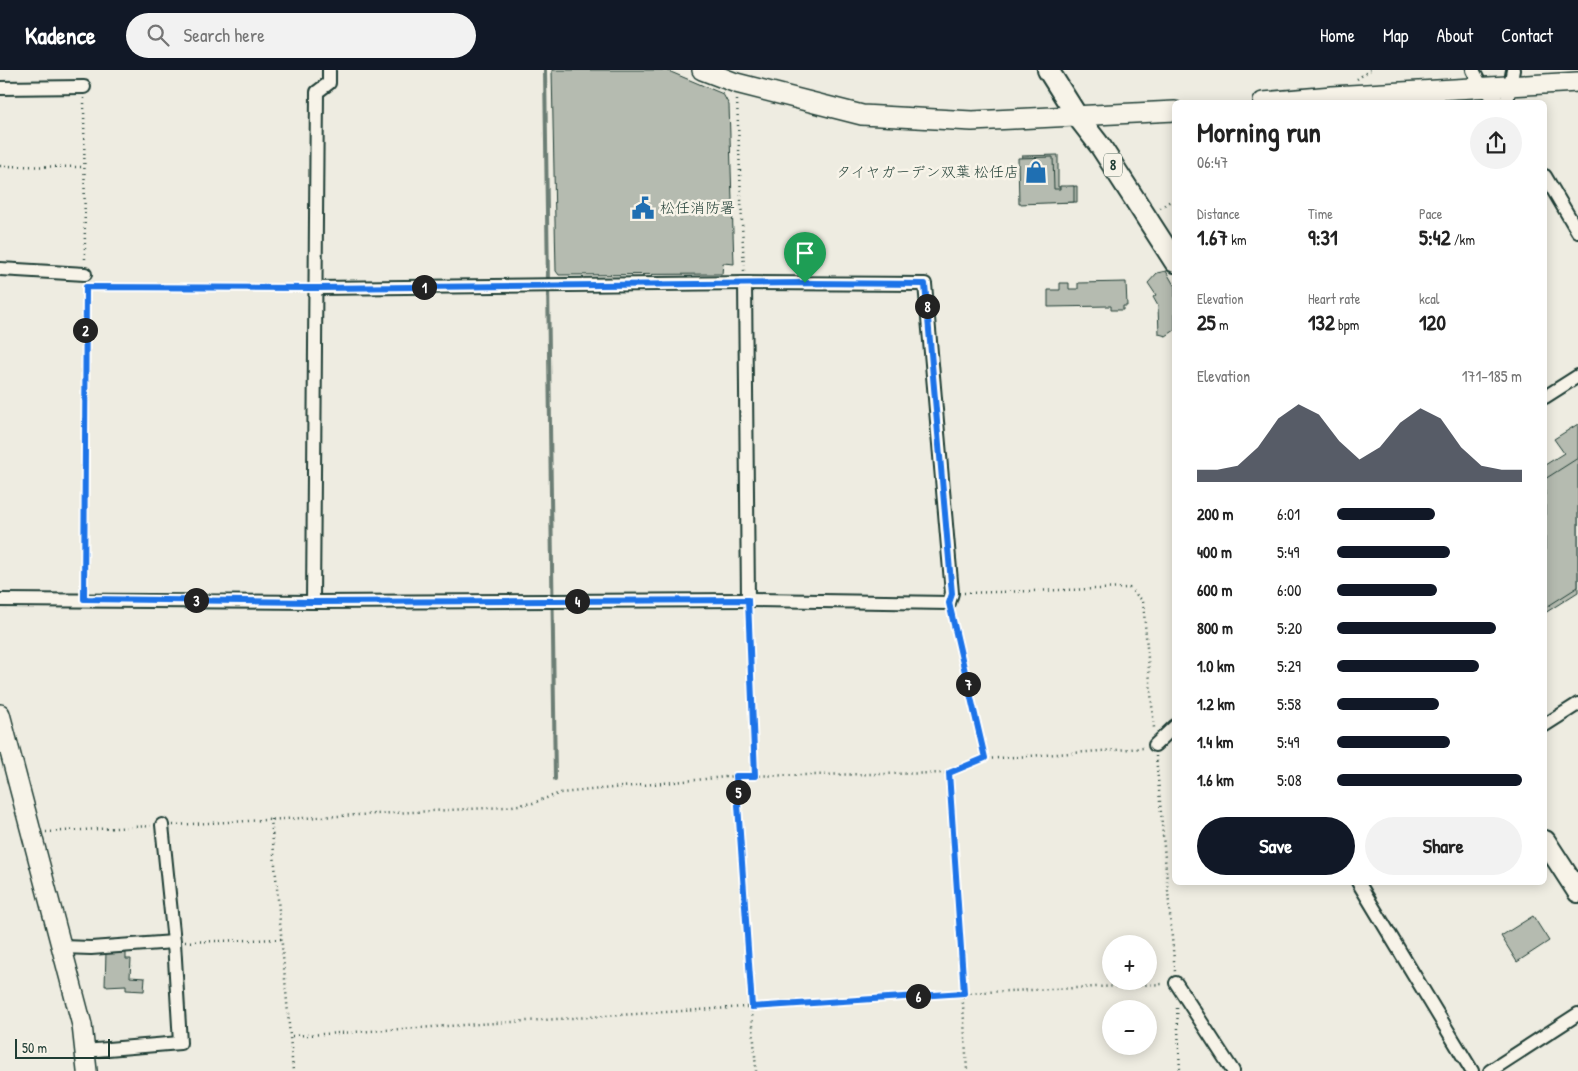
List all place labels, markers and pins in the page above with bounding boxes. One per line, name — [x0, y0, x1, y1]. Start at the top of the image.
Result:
shop icon: タイヤガーデン双葉 松任店 — [1023, 159, 1049, 185]
place label: タイヤガーデン双葉 松任店 — [836, 161, 1019, 182]
public building icon: 松任消防署 — [630, 195, 656, 221]
place label: 松任消防署 — [660, 197, 735, 218]
pin — [784, 232, 826, 283]
pin: 1 — [412, 274, 436, 300]
pin: 8 — [914, 294, 940, 318]
pin: 2 — [72, 318, 98, 342]
pin: 3 — [184, 588, 208, 612]
pin: 4 — [564, 588, 590, 614]
pin: 7 — [956, 672, 980, 696]
pin: 5 — [726, 780, 750, 804]
pin: 6 — [906, 984, 930, 1008]

